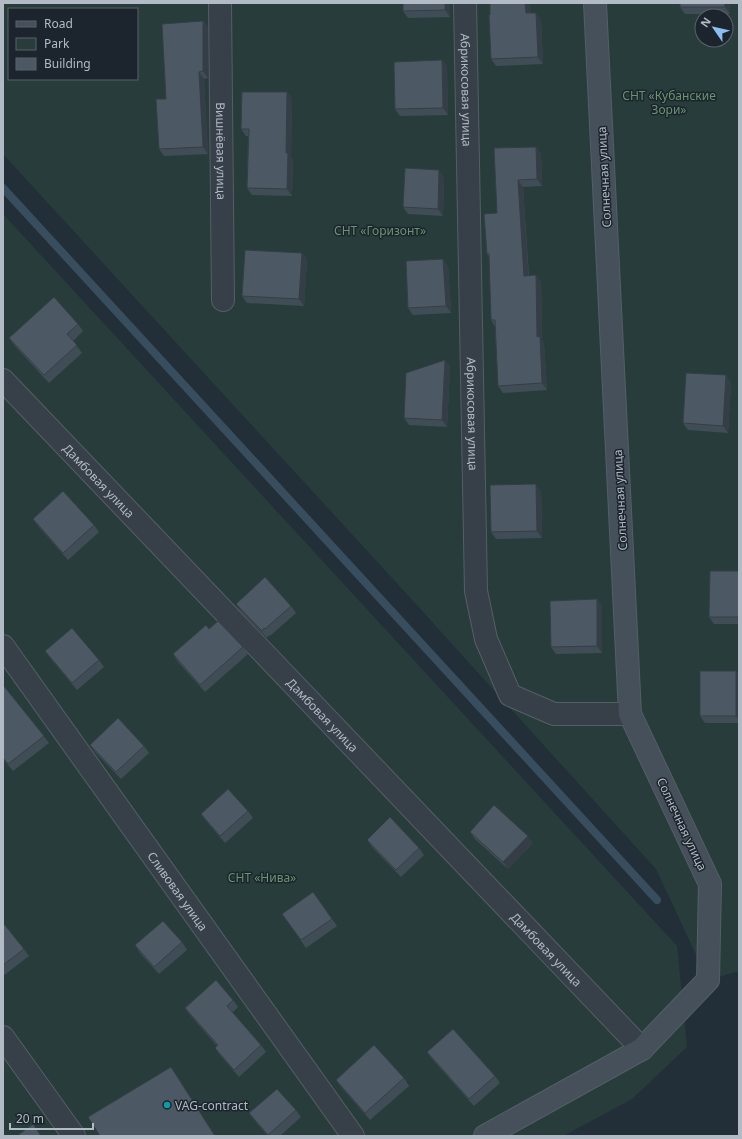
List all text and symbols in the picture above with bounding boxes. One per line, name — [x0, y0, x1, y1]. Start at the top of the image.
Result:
legend — [8, 8, 138, 80]
north arrow — [694, 8, 734, 48]
text: N — [697, 14, 714, 30]
text: Road — [44, 15, 73, 32]
street label: Абрикосовая улица — [457, 33, 476, 147]
text: Park — [44, 35, 70, 52]
text: Building — [44, 55, 91, 72]
park label: СНТ «Кубанские Зори» — [622, 87, 716, 118]
street label: Вишнёвая улица — [213, 102, 230, 200]
street label: Солнечная улица — [593, 126, 615, 228]
park label: СНТ «Горизонт» — [334, 222, 426, 239]
street label: Абрикосовая улица — [463, 357, 482, 471]
street label: Дамбовая улица — [60, 440, 139, 521]
street label: Солнечная улица — [609, 449, 631, 551]
street label: Дамбовая улица — [283, 674, 362, 756]
street label: Солнечная улица — [653, 775, 711, 873]
street label: Сливовая улица — [144, 848, 212, 934]
park label: СНТ «Нива» — [228, 869, 296, 886]
street label: Дамбовая улица — [507, 908, 586, 990]
place label: VAG-contract — [175, 1097, 249, 1114]
marker: VAG-contract — [162, 1100, 172, 1110]
scale bar — [10, 1105, 93, 1131]
text: 20 m — [16, 1110, 44, 1127]

